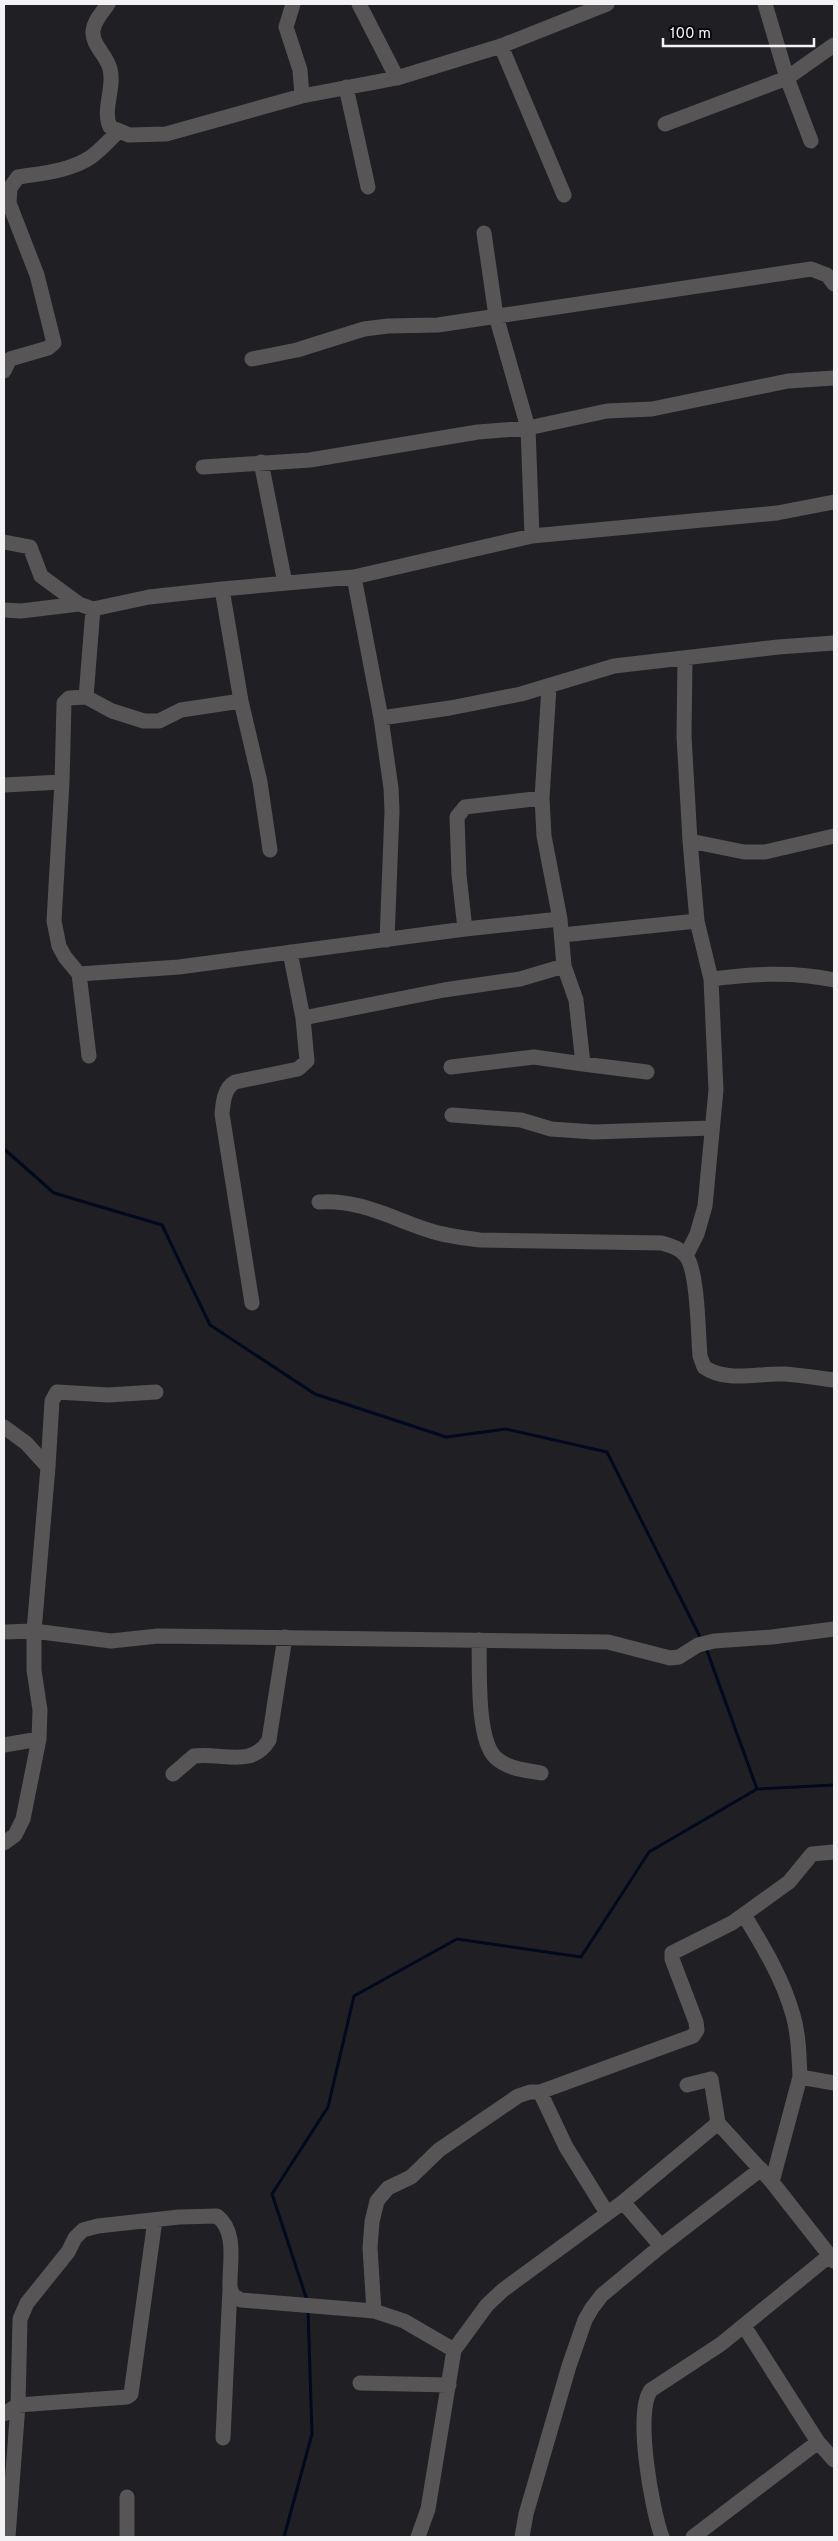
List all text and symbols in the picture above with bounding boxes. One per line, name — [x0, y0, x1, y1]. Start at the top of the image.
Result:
scale bar — [663, 15, 814, 47]
text: 100 m — [670, 25, 711, 44]

